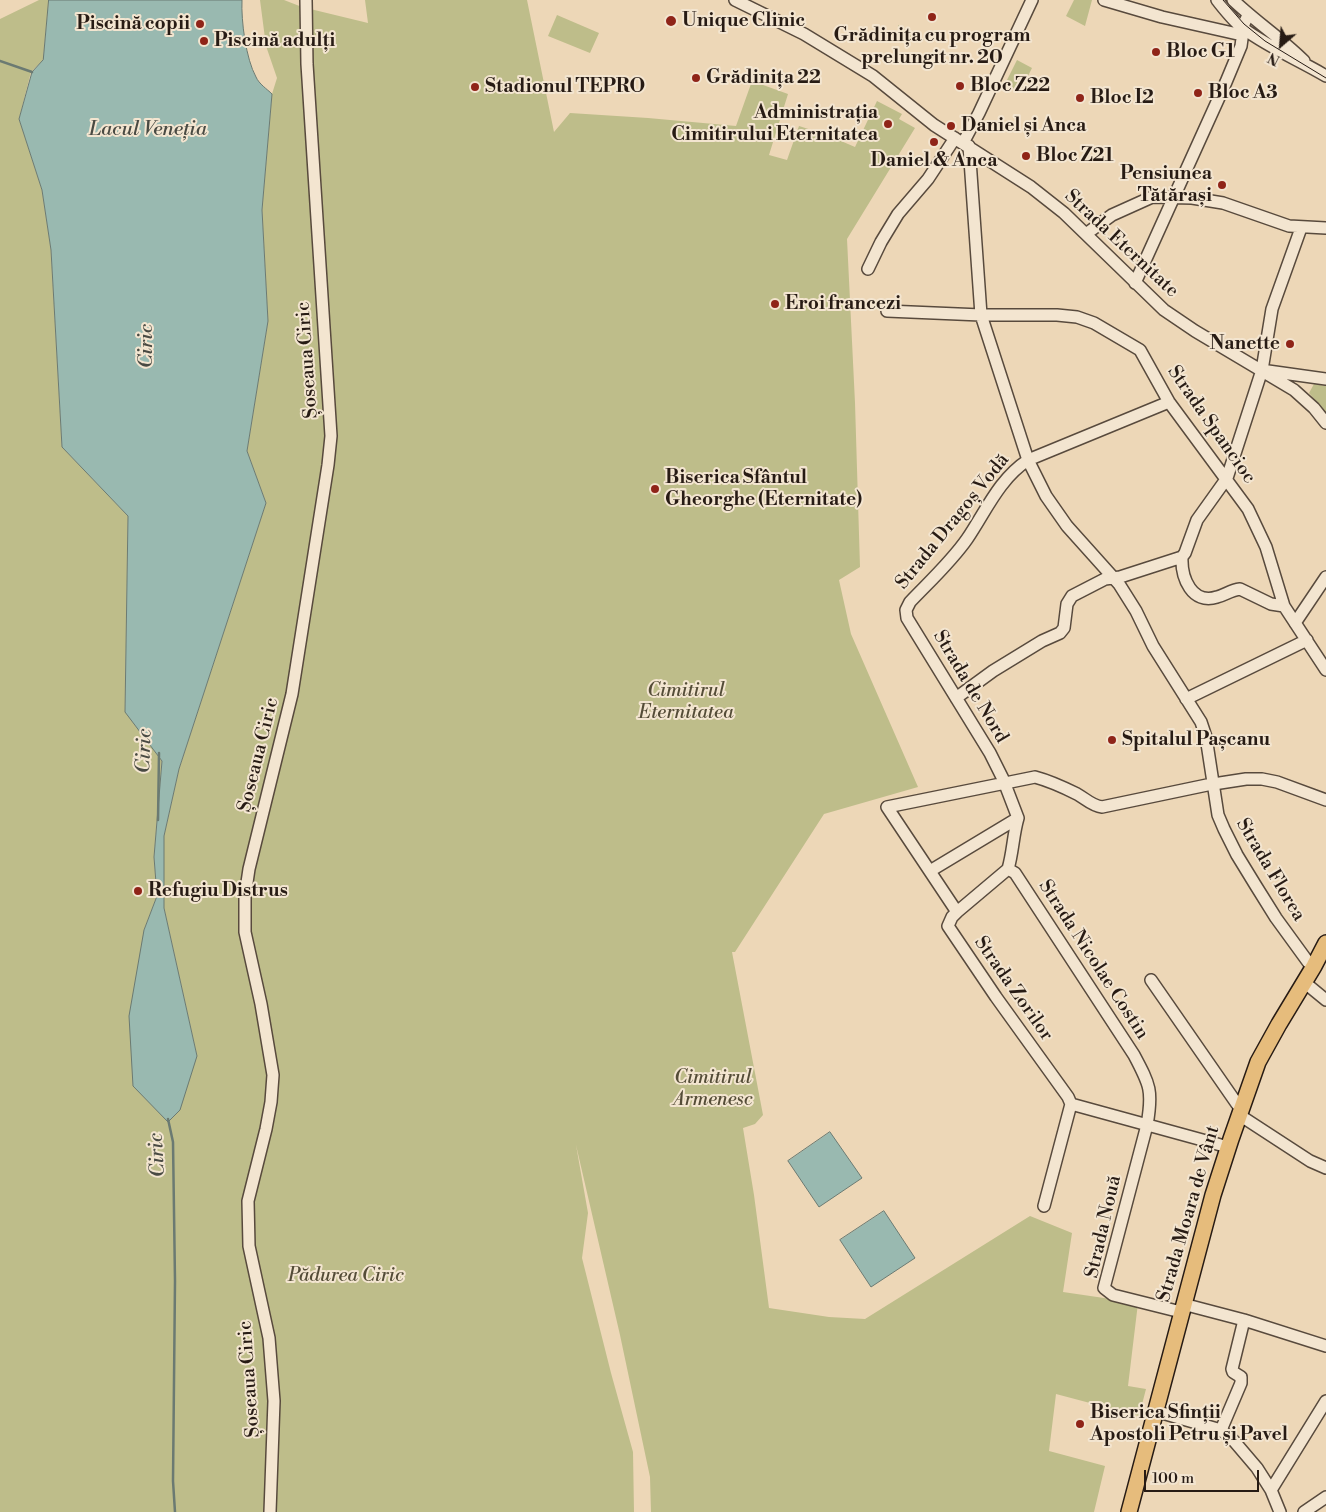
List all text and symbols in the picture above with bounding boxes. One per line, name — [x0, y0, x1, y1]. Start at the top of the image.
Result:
place label: Unique Clinic — [682, 10, 805, 32]
marker: Grădinița cu program prelungit nr. 20 — [926, 11, 938, 23]
place label: Piscină copii — [76, 13, 190, 35]
marker: Unique Clinic — [664, 14, 678, 28]
marker: Piscină copii — [194, 18, 206, 30]
north arrow — [1256, 20, 1306, 70]
place label: Grădinița cu program prelungit nr. 20 — [834, 25, 1030, 69]
place label: Piscină adulți — [214, 30, 335, 52]
marker: Piscină adulți — [198, 35, 210, 47]
place label: Bloc G1 — [1166, 41, 1235, 63]
marker: Bloc G1 — [1150, 46, 1162, 58]
text: N — [1265, 48, 1283, 69]
place label: Grădinița 22 — [706, 67, 821, 89]
marker: Grădinița 22 — [690, 72, 702, 84]
place label: Bloc Z22 — [970, 75, 1050, 97]
place label: Stadionul TEPRO — [485, 76, 645, 98]
marker: Bloc Z22 — [954, 80, 966, 92]
marker: Stadionul TEPRO — [469, 81, 481, 93]
place label: Bloc A3 — [1208, 82, 1278, 104]
place label: Bloc I2 — [1090, 87, 1154, 109]
marker: Bloc A3 — [1192, 87, 1204, 99]
marker: Bloc I2 — [1074, 92, 1086, 104]
place label: Administrația Cimitirului Eternitatea — [671, 102, 878, 146]
place label: Daniel și Anca — [961, 115, 1086, 137]
water label: Lacul Veneția — [89, 118, 207, 142]
marker: Administrația Cimitirului Eternitatea — [882, 118, 894, 130]
marker: Daniel și Anca — [945, 120, 957, 132]
marker: Daniel & Anca — [928, 136, 940, 148]
place label: Bloc Z21 — [1036, 145, 1114, 167]
place label: Daniel & Anca — [871, 150, 997, 172]
marker: Bloc Z21 — [1020, 150, 1032, 162]
place label: Pensiunea Tătărași — [1120, 163, 1212, 207]
marker: Pensiunea Tătărași — [1216, 179, 1228, 191]
street label: Strada Eternitate — [1059, 185, 1183, 303]
place label: Eroi francezi — [785, 293, 901, 315]
marker: Eroi francezi — [769, 298, 781, 310]
street label: Șoseaua Ciric — [293, 301, 323, 419]
water label: Ciric — [135, 324, 159, 368]
place label: Nanette — [1209, 333, 1280, 355]
marker: Nanette — [1284, 338, 1296, 350]
street label: Strada Spancioc — [1162, 362, 1260, 488]
street label: Strada Dragoș Vodă — [891, 450, 1015, 594]
place label: Biserica Sfântul Gheorghe (Eternitate) — [665, 467, 862, 511]
marker: Biserica Sfântul Gheorghe (Eternitate) — [649, 483, 661, 495]
street label: Strada de Nord — [927, 627, 1013, 747]
park label: Cimitirul Eternitatea — [639, 680, 733, 724]
street label: Șoseaua Ciric — [234, 695, 284, 815]
water label: Ciric — [132, 728, 158, 774]
place label: Spitalul Pașcanu — [1122, 729, 1270, 751]
marker: Spitalul Pașcanu — [1106, 734, 1118, 746]
street label: Strada Florea — [1230, 815, 1310, 925]
street label: Strada Nicolae Costin — [1033, 876, 1153, 1044]
place label: Refugiu Distrus — [148, 880, 288, 902]
marker: Refugiu Distrus — [132, 885, 144, 897]
street label: Strada Zorilor — [969, 932, 1057, 1046]
park label: Cimitirul Armenesc — [673, 1067, 753, 1111]
street label: Strada Moara de Vânt — [1153, 1123, 1225, 1305]
water label: Ciric — [145, 1132, 171, 1178]
street label: Strada Nouă — [1081, 1173, 1127, 1281]
park label: Pădurea Ciric — [288, 1265, 404, 1287]
street label: Șoseaua Ciric — [235, 1320, 265, 1438]
place label: Biserica Sfinții Apostoli Petru și Pavel — [1090, 1402, 1288, 1446]
marker: Biserica Sfinții Apostoli Petru și Pavel — [1074, 1418, 1086, 1430]
scale bar — [1146, 1460, 1261, 1492]
text: 100 m — [1152, 1469, 1194, 1488]

